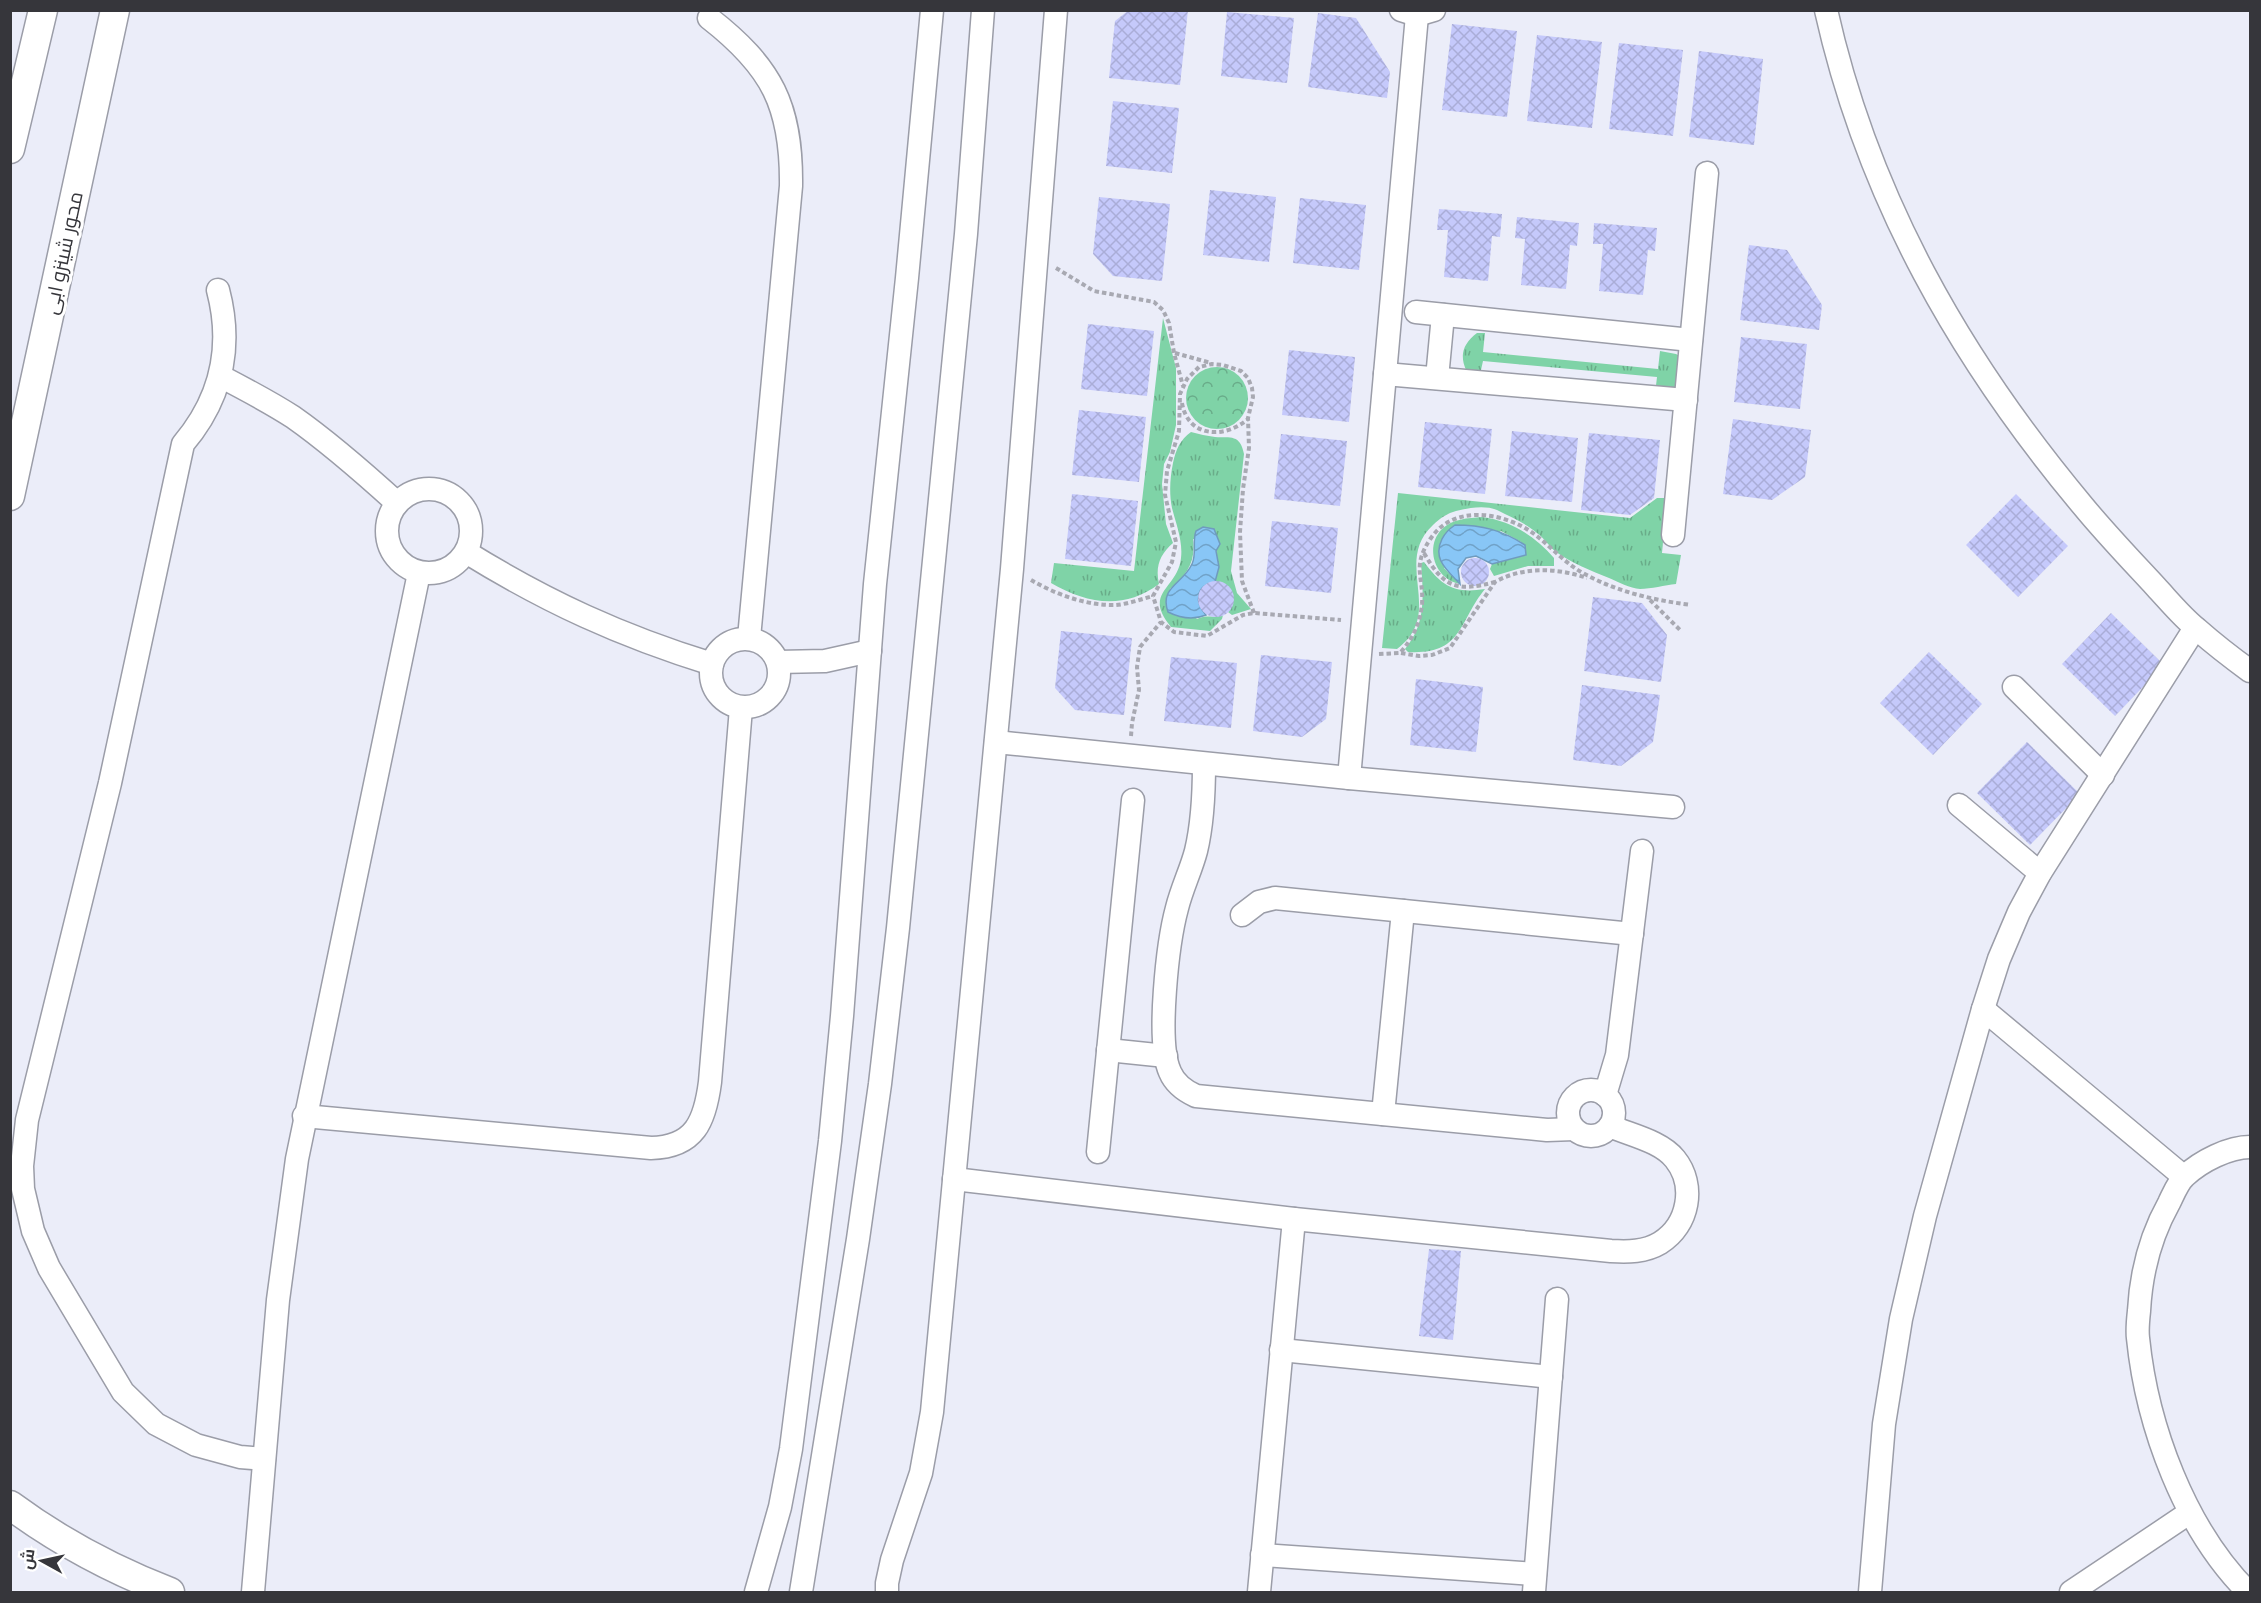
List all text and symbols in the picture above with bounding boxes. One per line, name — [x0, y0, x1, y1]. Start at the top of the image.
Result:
street label: محور شينزو ابى — [38, 189, 89, 317]
north arrow — [12, 1531, 72, 1591]
text: ش — [17, 1547, 38, 1570]

